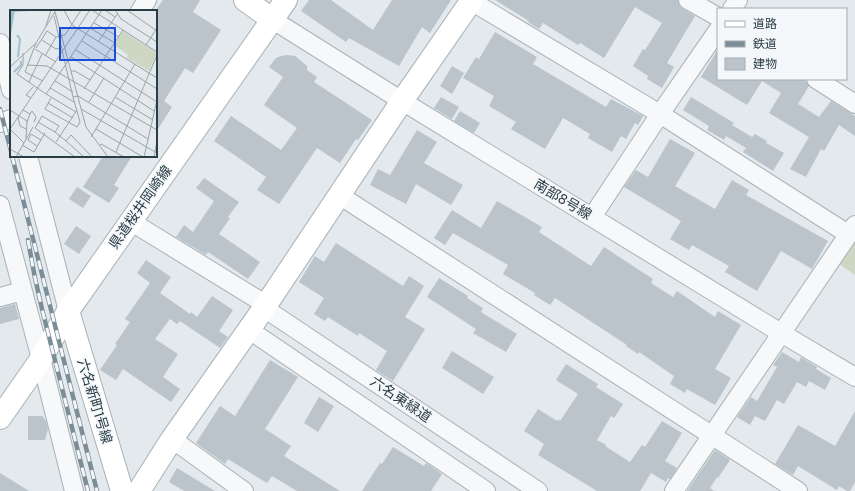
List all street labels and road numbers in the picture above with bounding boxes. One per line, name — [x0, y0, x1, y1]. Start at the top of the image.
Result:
street label: 県道桜井岡崎線 — [105, 162, 175, 252]
street label: 南部8号線 — [531, 175, 595, 223]
street label: 六名新町1号線 — [73, 356, 117, 446]
street label: 六名東緑道 — [367, 372, 435, 426]

